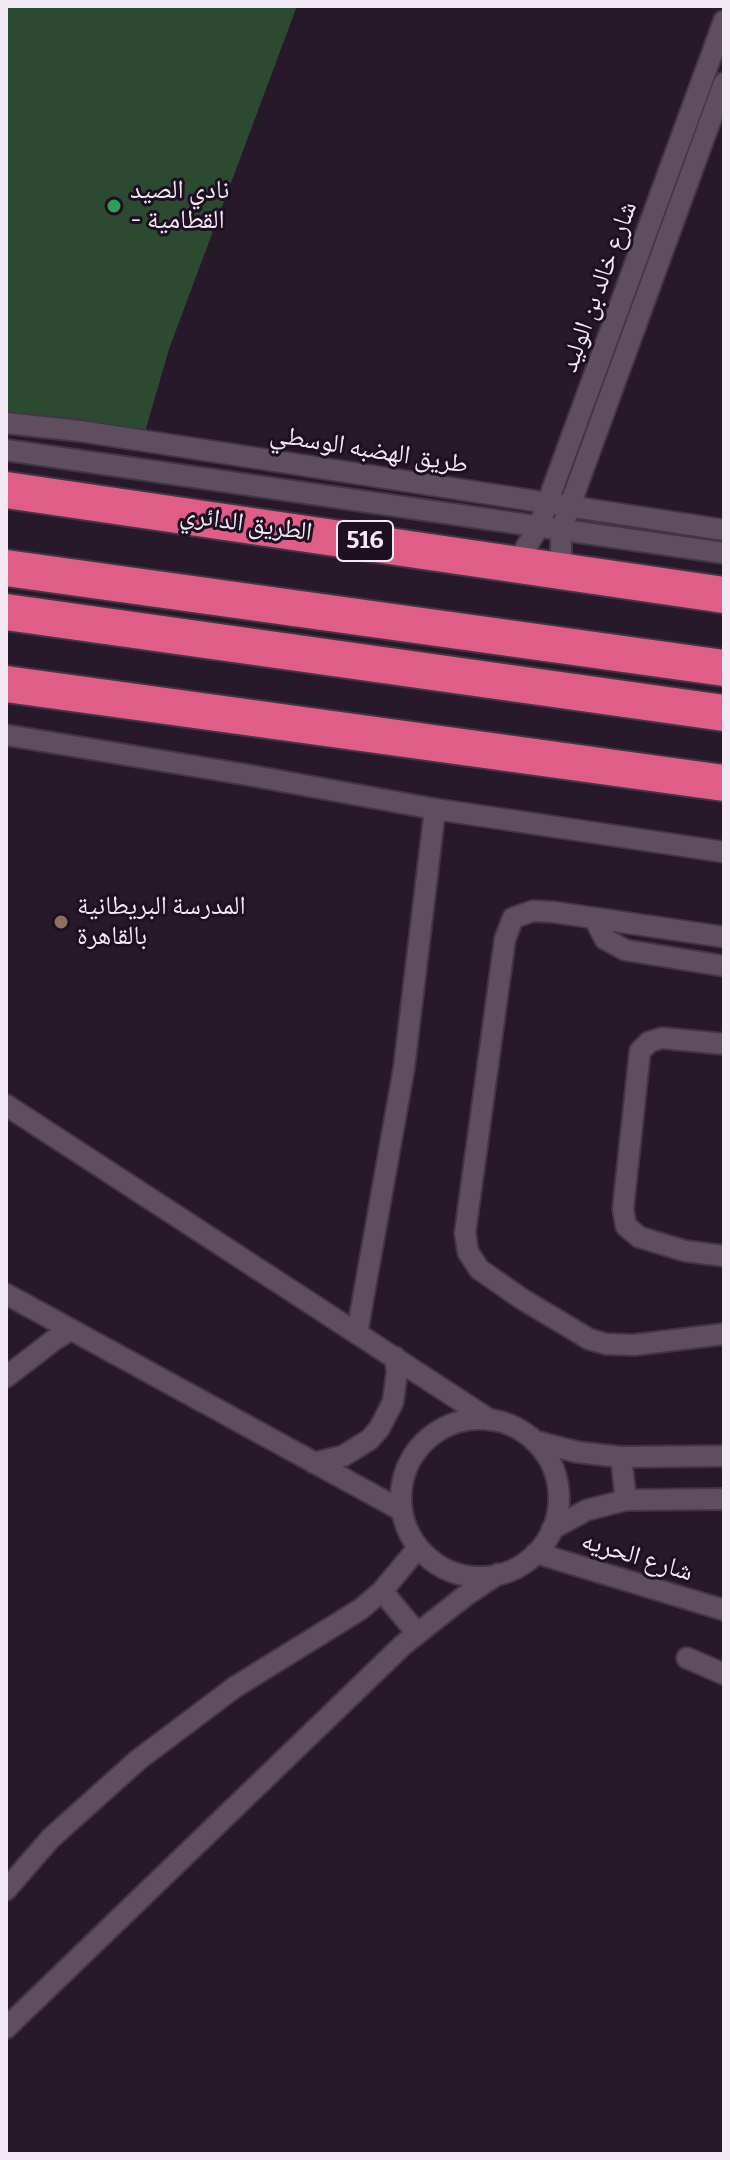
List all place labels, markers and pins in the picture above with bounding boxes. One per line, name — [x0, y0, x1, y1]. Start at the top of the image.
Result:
place label: نادي الصيد - القطامية — [130, 175, 229, 236]
marker: نادي الصيد - القطامية — [105, 197, 123, 215]
place label: المدرسة البريطانية بالقاهرة — [77, 891, 246, 952]
marker: المدرسة البريطانية بالقاهرة — [52, 913, 70, 931]

